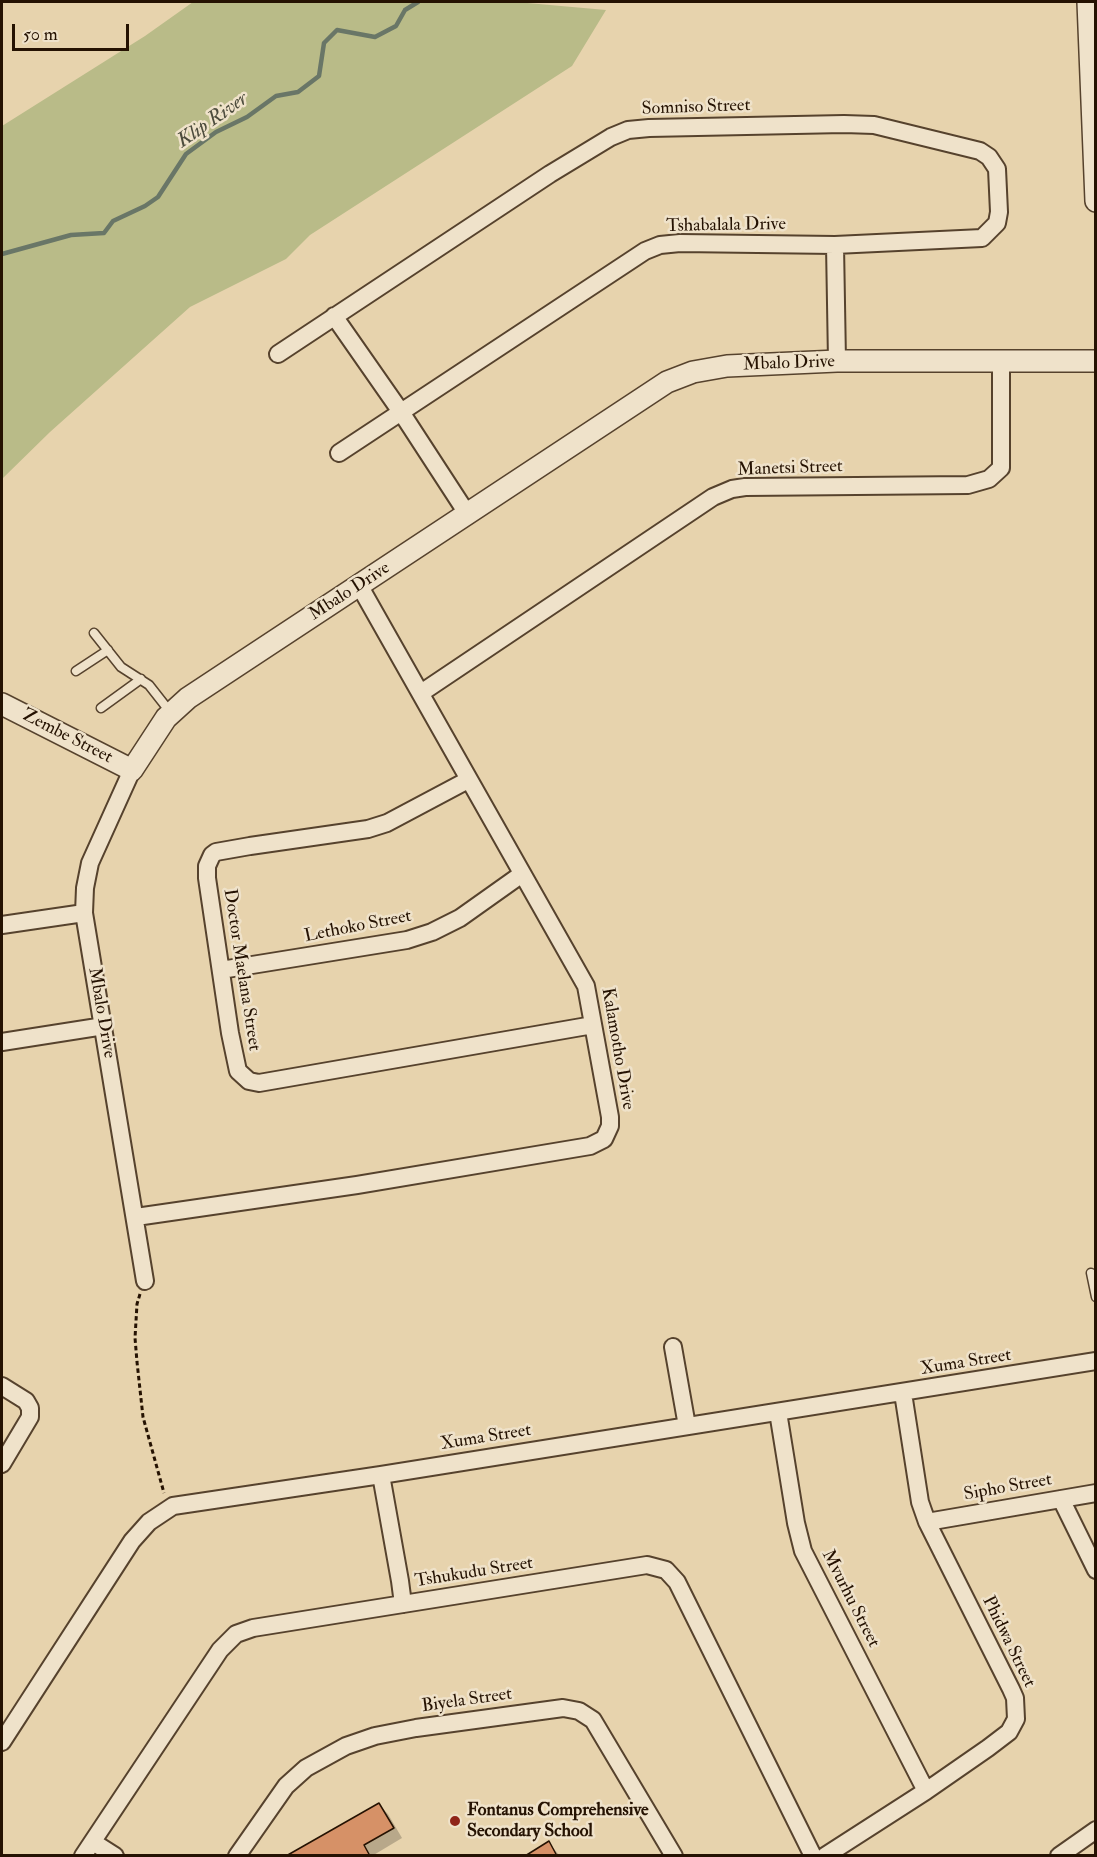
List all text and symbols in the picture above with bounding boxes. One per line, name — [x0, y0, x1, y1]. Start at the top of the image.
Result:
scale bar — [15, 12, 132, 50]
text: 50 m — [23, 23, 58, 46]
water label: Klip River — [173, 88, 253, 154]
street label: Somniso Street — [641, 95, 751, 121]
street label: Tshabalala Drive — [666, 214, 786, 238]
street label: Mbalo Drive — [743, 352, 835, 376]
street label: Manetsi Street — [737, 456, 843, 482]
street label: Mbalo Drive — [306, 558, 394, 626]
street label: Zembe Street — [18, 705, 116, 769]
street label: Doctor Maelana Street — [218, 888, 264, 1052]
street label: Lethoko Street — [303, 906, 413, 948]
street label: Mbalo Drive — [82, 966, 120, 1060]
street label: Kalamotho Drive — [596, 986, 638, 1112]
street label: Xuma Street — [919, 1345, 1013, 1381]
street label: Xuma Street — [439, 1420, 533, 1456]
street label: Sipho Street — [962, 1470, 1054, 1506]
street label: Mvurhu Street — [816, 1547, 884, 1651]
street label: Tshukudu Street — [413, 1553, 535, 1593]
street label: Phidwa Street — [977, 1593, 1039, 1691]
street label: Biyela Street — [420, 1684, 514, 1718]
place label: Fontanus Comprehensive Secondary School — [467, 1800, 649, 1842]
marker: Fontanus Comprehensive Secondary School — [448, 1814, 462, 1828]

